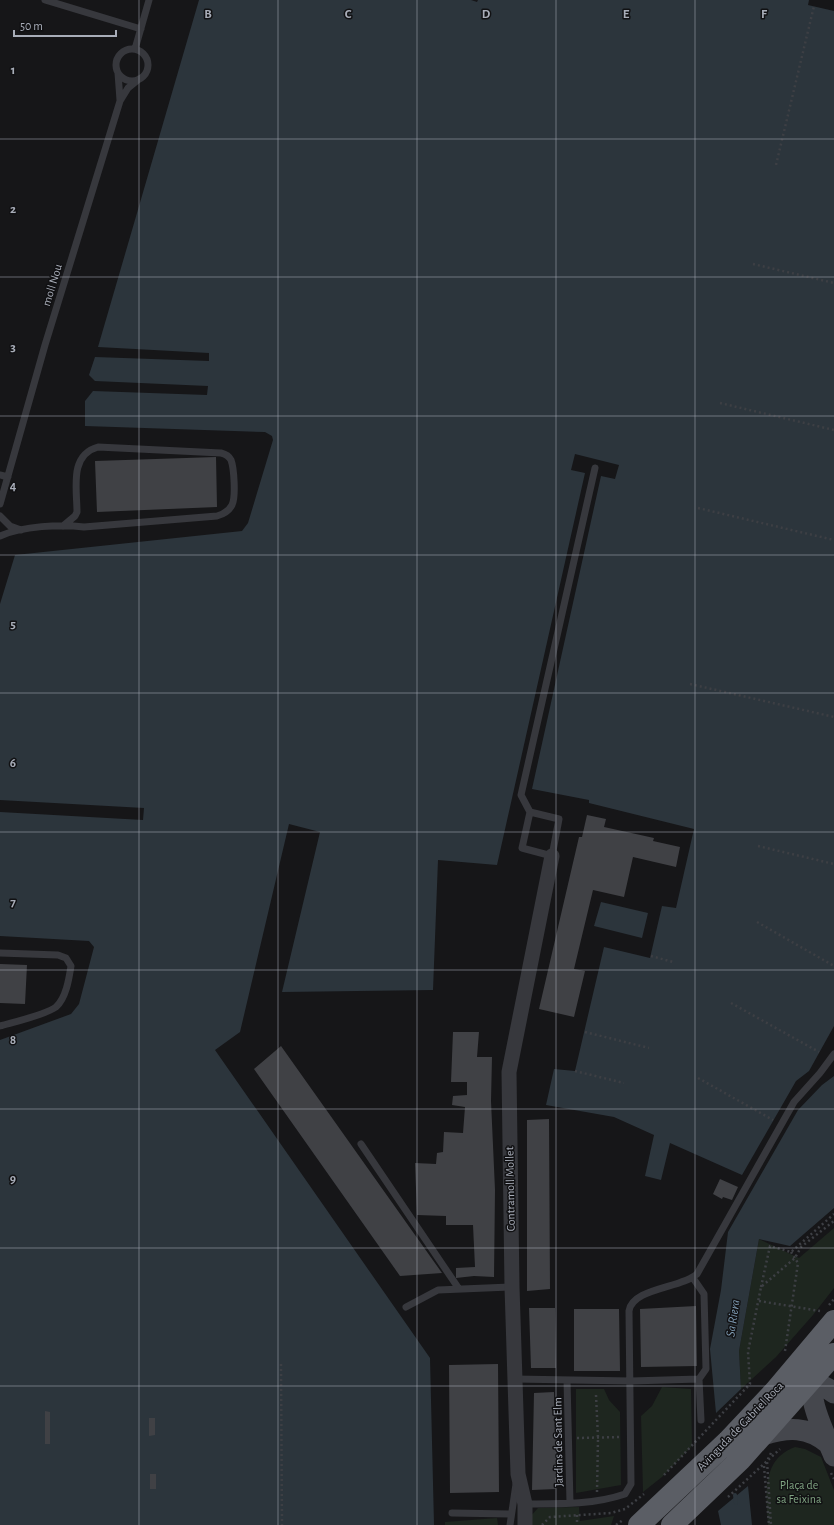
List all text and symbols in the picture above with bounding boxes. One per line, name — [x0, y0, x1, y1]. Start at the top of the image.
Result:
text: B — [204, 8, 212, 21]
text: C — [345, 8, 352, 21]
text: D — [482, 8, 491, 21]
text: E — [623, 8, 630, 21]
text: F — [761, 8, 768, 21]
scale bar — [14, 12, 116, 38]
text: 50 m — [20, 20, 43, 32]
text: 1 — [11, 64, 15, 77]
text: 2 — [10, 203, 16, 216]
street label: moll Nou — [40, 263, 64, 307]
text: 3 — [10, 341, 16, 354]
text: 4 — [10, 480, 17, 493]
text: 5 — [10, 618, 16, 631]
text: 6 — [10, 757, 16, 770]
text: 7 — [10, 896, 16, 909]
text: 8 — [10, 1034, 16, 1047]
street label: Contramoll Mollet — [503, 1146, 517, 1231]
text: 9 — [10, 1173, 16, 1186]
water label: Sa Riera — [724, 1298, 743, 1338]
street label: Avinguda de Gabriel Roca — [695, 1379, 786, 1473]
street label: Jardins de Sant Elm — [551, 1397, 565, 1487]
park label: Plaça de sa Feixina — [776, 1479, 822, 1505]

